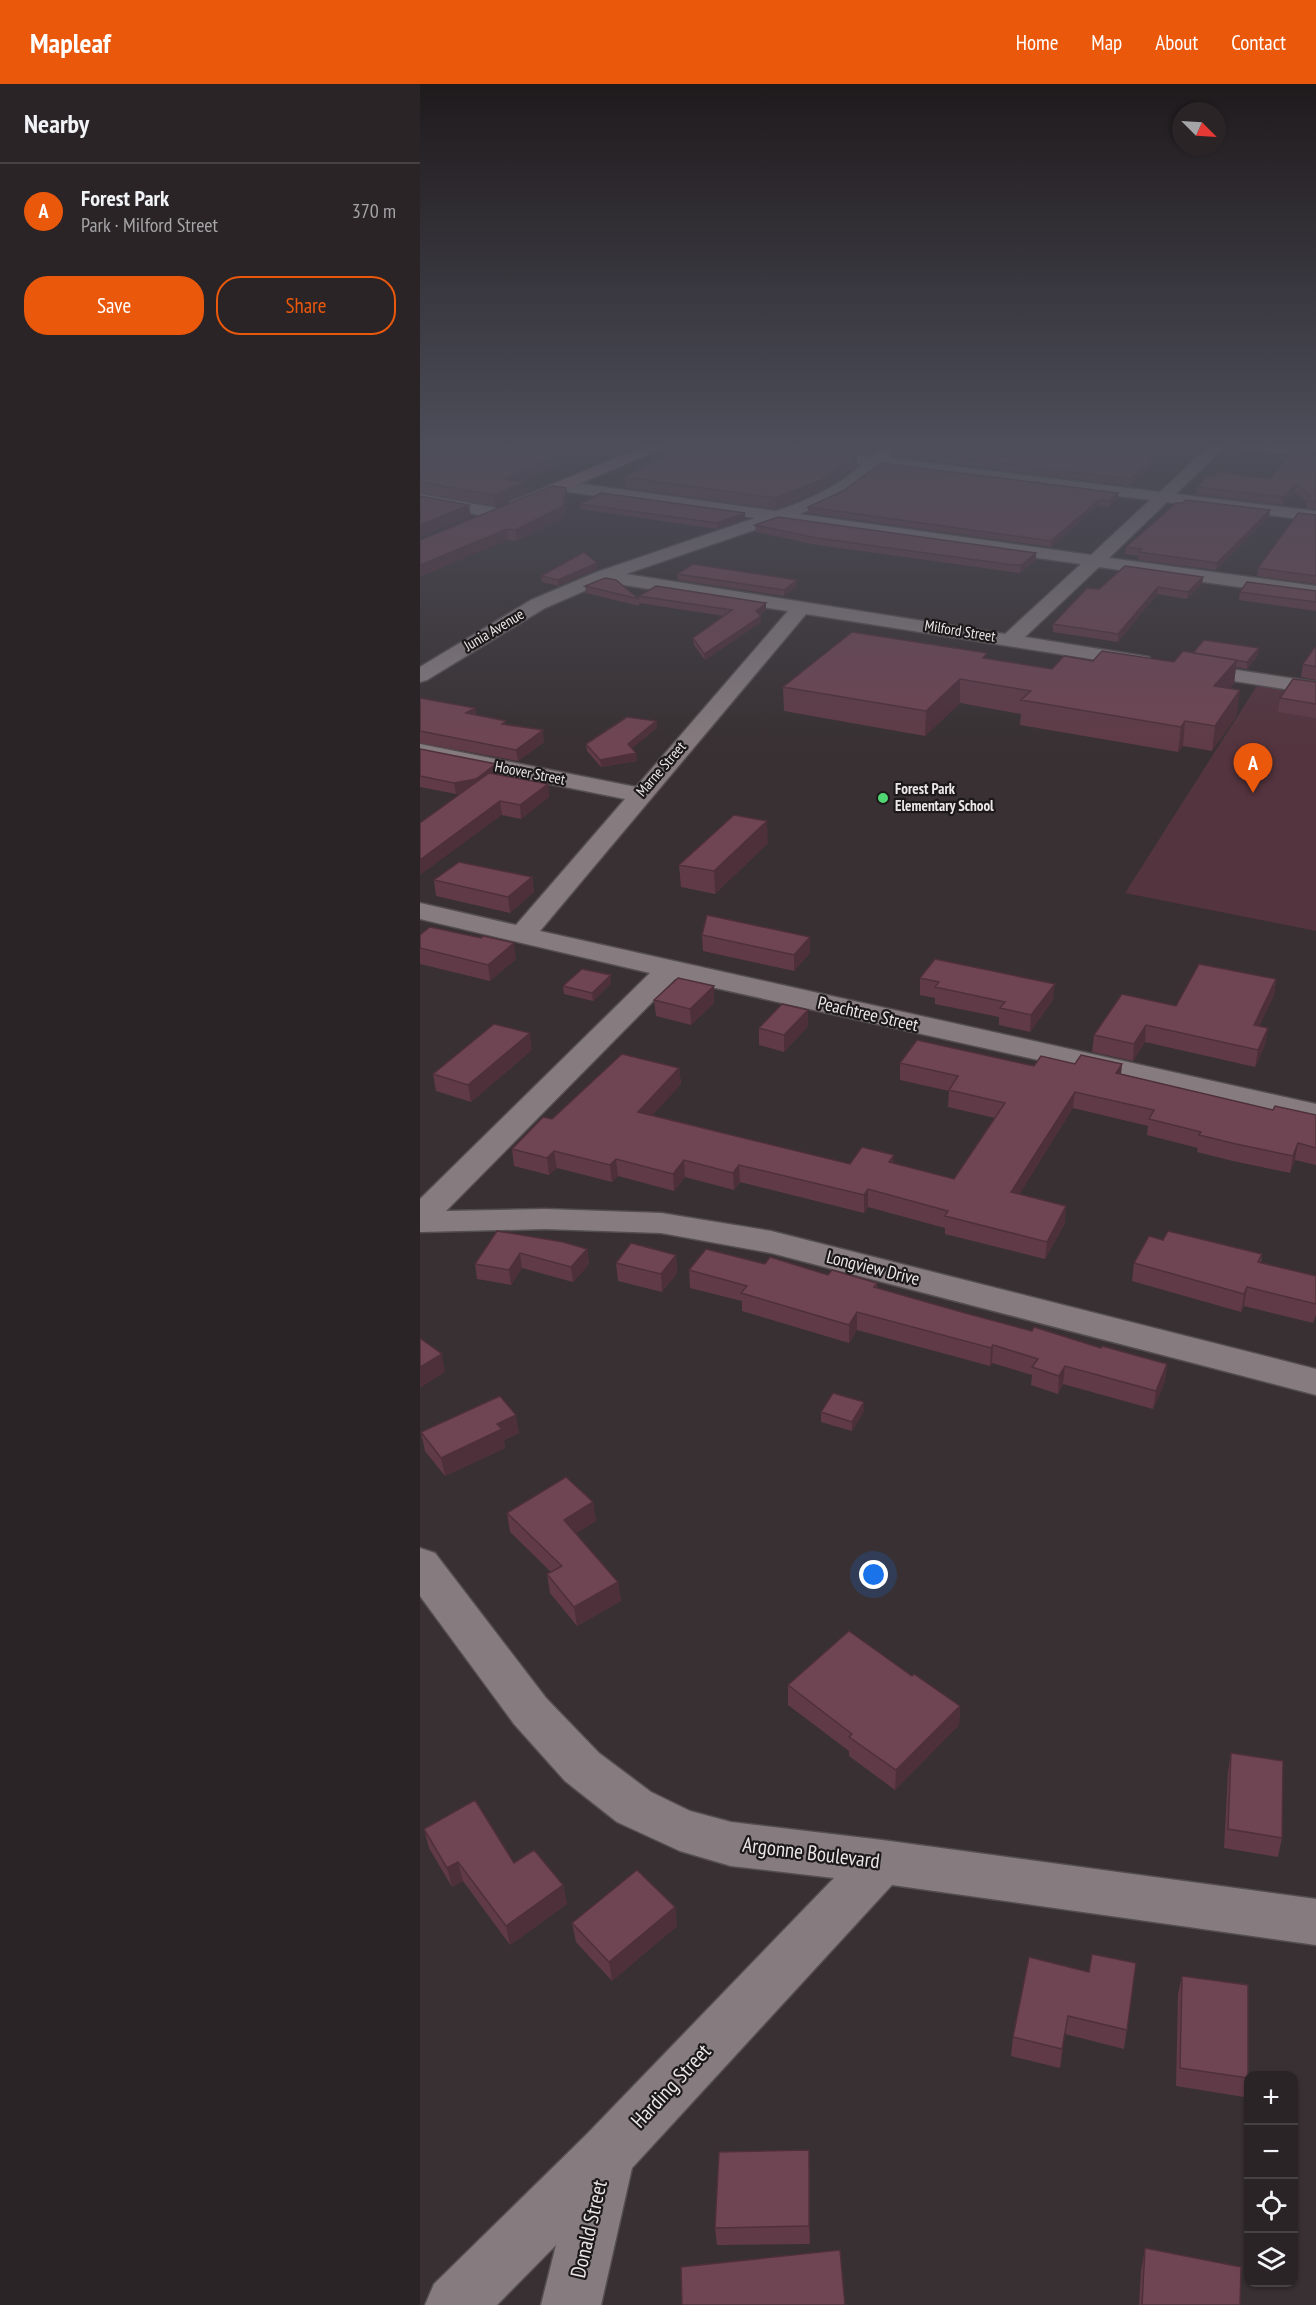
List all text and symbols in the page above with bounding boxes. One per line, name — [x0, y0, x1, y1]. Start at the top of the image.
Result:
text: Mapleaf — [30, 24, 111, 61]
text: Home — [1016, 29, 1058, 56]
text: Map — [1091, 29, 1122, 56]
text: About — [1155, 29, 1198, 56]
text: Contact — [1231, 29, 1286, 56]
north arrow — [1172, 102, 1226, 156]
text: Nearby — [24, 107, 89, 140]
text: Forest Park — [81, 184, 169, 212]
text: A — [38, 198, 49, 224]
text: 370 m — [352, 198, 396, 224]
text: Park · Milford Street — [81, 212, 218, 238]
button: Save — [24, 276, 204, 335]
button: Share — [216, 276, 396, 335]
street label: Junia Avenue — [459, 604, 527, 655]
street label: Milford Street — [923, 616, 997, 645]
street label: Marne Street — [632, 737, 690, 800]
pin: A — [1234, 744, 1272, 793]
street label: Hoover Street — [493, 756, 567, 789]
place label: Forest Park Elementary School — [895, 779, 994, 815]
marker: Forest Park Elementary School — [876, 791, 890, 805]
street label: Peachtree Street — [816, 991, 921, 1036]
street label: Longview Drive — [824, 1245, 922, 1290]
your location — [859, 1560, 888, 1589]
street label: Argonne Boulevard — [741, 1831, 881, 1874]
street label: Harding Street — [625, 2038, 717, 2133]
map controls — [1244, 2071, 1298, 2287]
button: + — [1244, 2071, 1298, 2125]
button: − — [1244, 2125, 1298, 2179]
street label: Donald Street — [564, 2177, 613, 2280]
button: locate — [1244, 2179, 1298, 2233]
button: layers — [1244, 2233, 1298, 2287]

